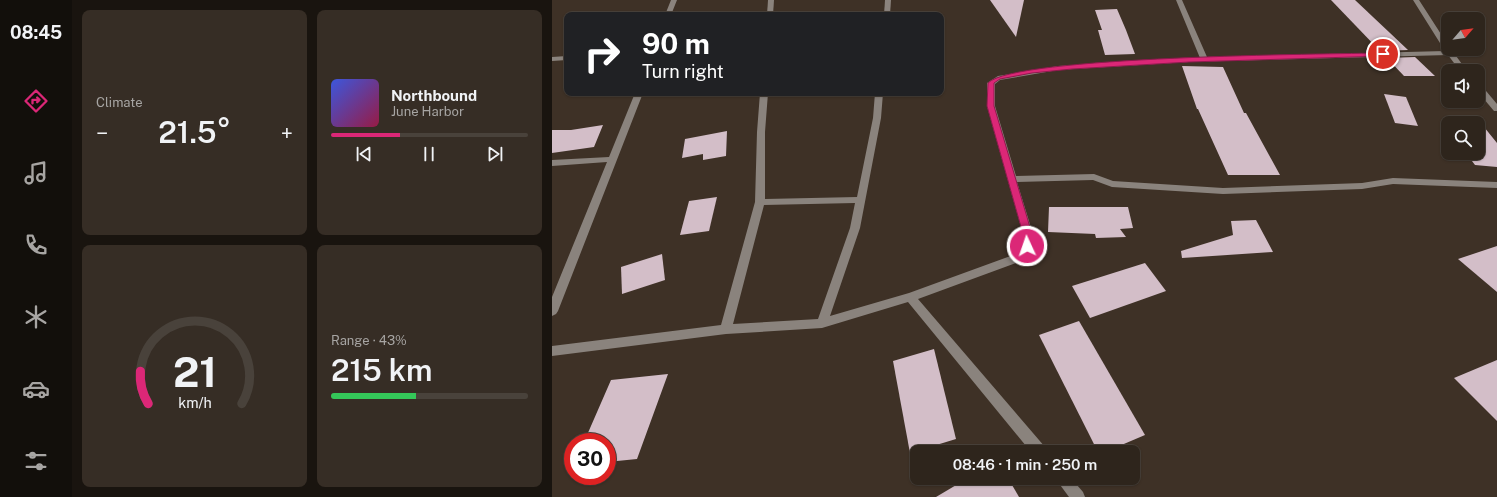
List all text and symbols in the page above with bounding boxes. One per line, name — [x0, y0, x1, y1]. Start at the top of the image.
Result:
north arrow — [1441, 12, 1485, 56]
map controls — [1441, 12, 1485, 160]
text: 08:45 — [10, 22, 62, 43]
text: 90 m — [642, 27, 710, 60]
icon: right — [576, 28, 628, 80]
pin — [1366, 37, 1400, 71]
icon: arrive — [1372, 43, 1394, 65]
text: Turn right — [642, 61, 724, 82]
button: sound — [1441, 64, 1485, 108]
icon: directions — [22, 87, 50, 115]
text: Northbound — [391, 87, 477, 104]
text: Climate — [96, 95, 143, 110]
text: June Harbor — [391, 104, 464, 119]
text: 21.5° — [158, 114, 231, 150]
button: search — [1441, 116, 1485, 160]
text: − — [96, 120, 108, 146]
text: + — [281, 120, 293, 146]
icon: previous — [353, 143, 375, 165]
icon: pause — [418, 143, 440, 165]
icon: next — [484, 143, 506, 165]
icon: music — [22, 159, 50, 187]
position arrow — [1006, 225, 1048, 267]
icon: phone — [22, 231, 50, 259]
icon: climate — [22, 303, 50, 331]
text: Range · 43% — [331, 333, 407, 348]
text: 21 — [172, 347, 217, 396]
text: 215 km — [331, 352, 432, 388]
icon: car — [22, 375, 50, 403]
text: km/h — [178, 393, 211, 410]
speed limit sign: 30 — [564, 433, 616, 485]
icon: filters — [22, 447, 50, 475]
text: 08:46 · 1 min · 250 m — [953, 456, 1097, 473]

